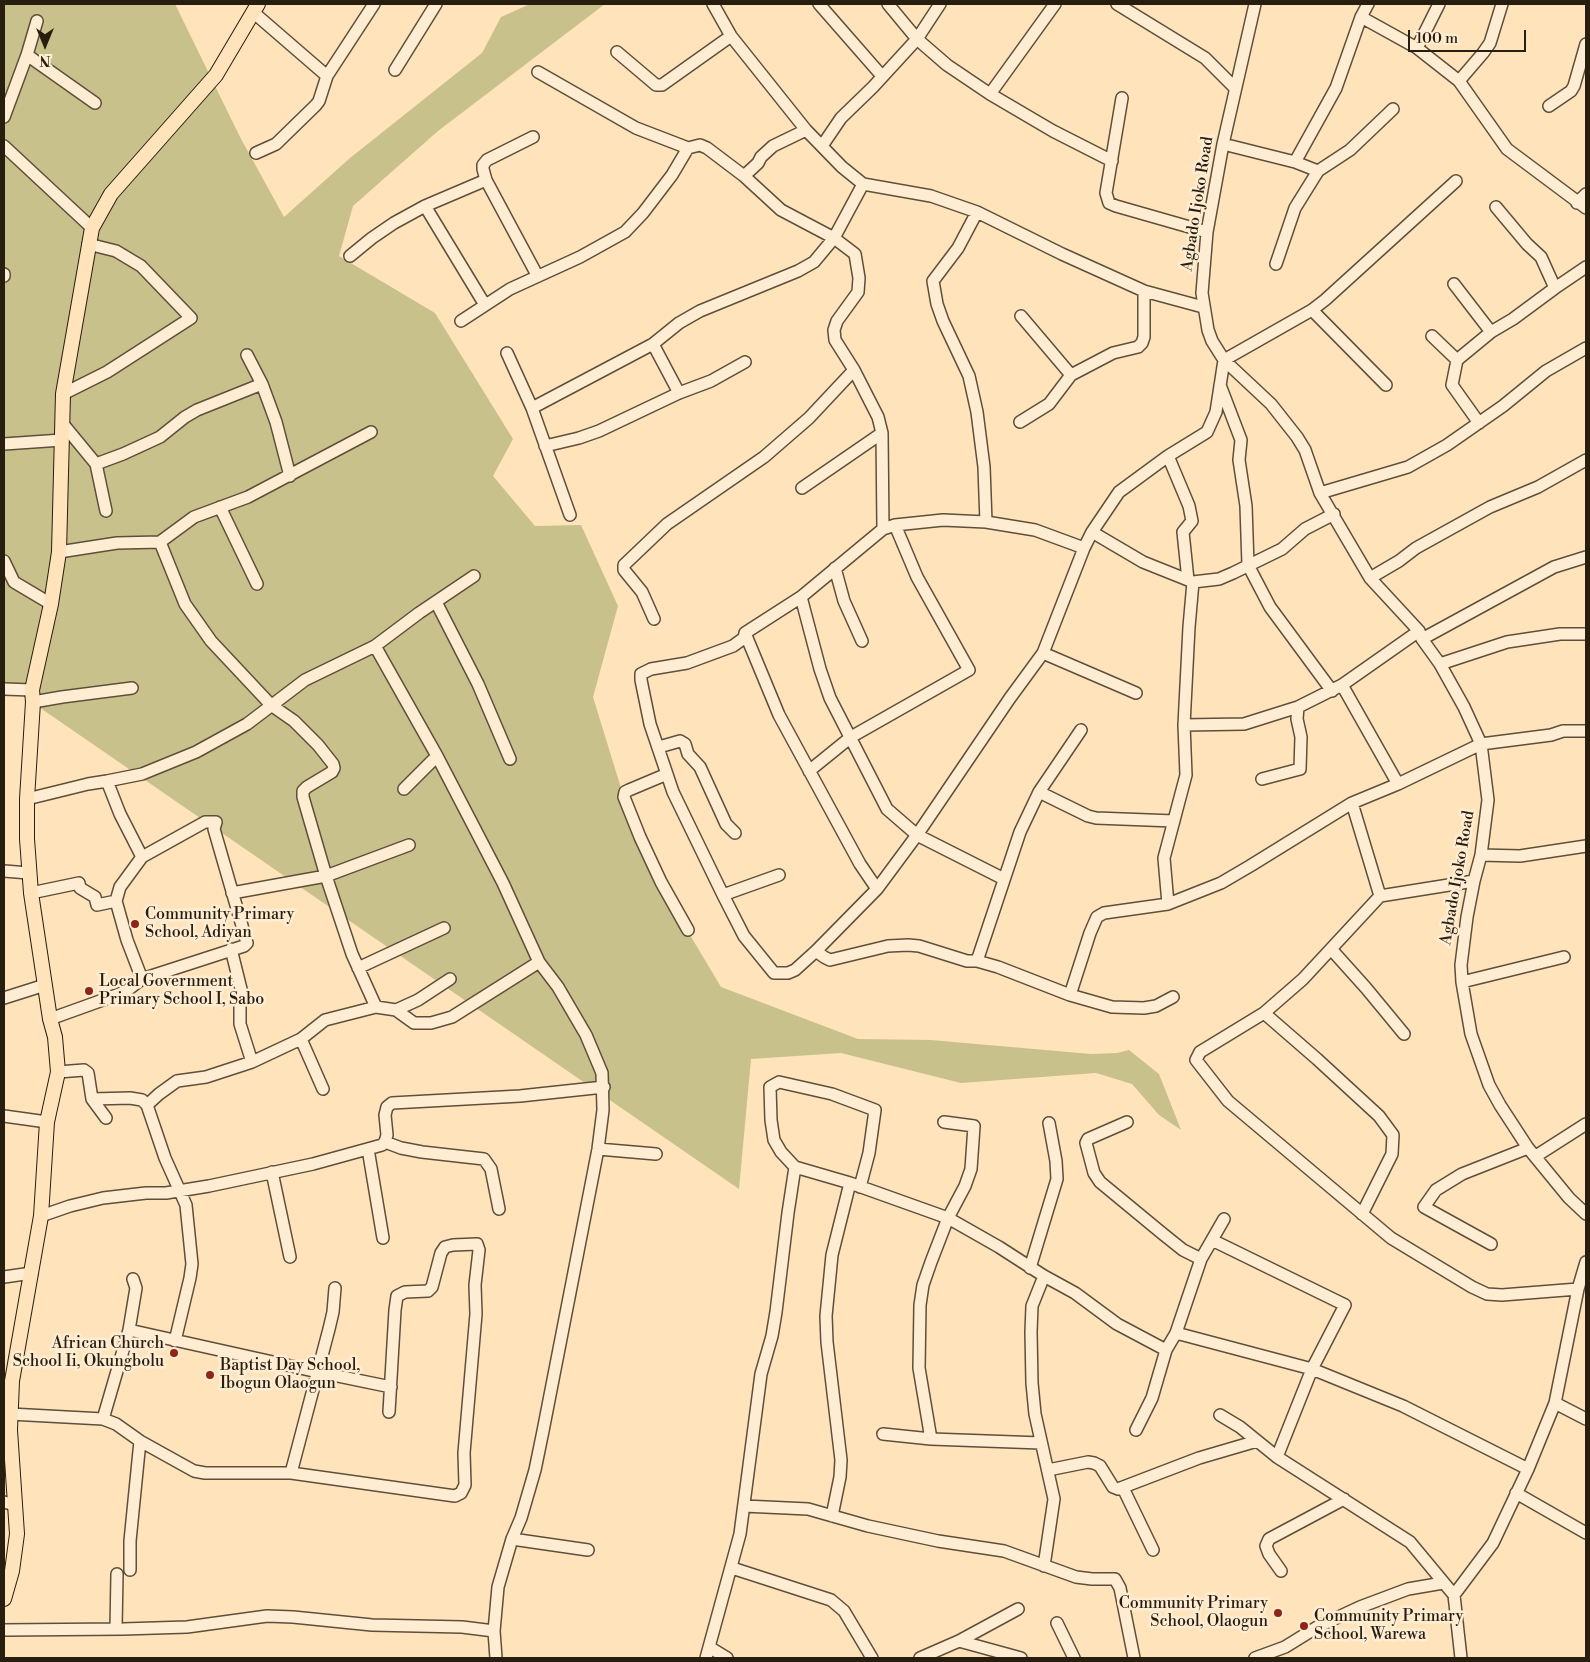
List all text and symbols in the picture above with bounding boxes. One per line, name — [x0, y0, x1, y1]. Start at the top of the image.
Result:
north arrow — [20, 20, 70, 70]
scale bar — [1410, 20, 1528, 52]
text: 100 m — [1416, 29, 1458, 48]
text: N — [39, 51, 51, 69]
street label: Agbado Ijoko Road — [1178, 135, 1218, 273]
street label: Agbado Ijoko Road — [1437, 809, 1479, 947]
place label: Community Primary School, Adiyan — [145, 905, 294, 943]
marker: Community Primary School, Adiyan — [129, 918, 141, 930]
place label: Local Government Primary School I, Sabo — [99, 972, 264, 1010]
marker: Local Government Primary School I, Sabo — [83, 985, 95, 997]
place label: African Church School Ii, Okungbolu — [13, 1334, 164, 1372]
marker: African Church School Ii, Okungbolu — [168, 1347, 180, 1359]
place label: Baptist Day School, Ibogun Olaogun — [220, 1356, 360, 1394]
marker: Baptist Day School, Ibogun Olaogun — [204, 1369, 216, 1381]
place label: Community Primary School, Olaogun — [1119, 1594, 1268, 1632]
marker: Community Primary School, Olaogun — [1272, 1607, 1284, 1619]
place label: Community Primary School, Warewa — [1314, 1607, 1463, 1645]
marker: Community Primary School, Warewa — [1298, 1620, 1310, 1632]

